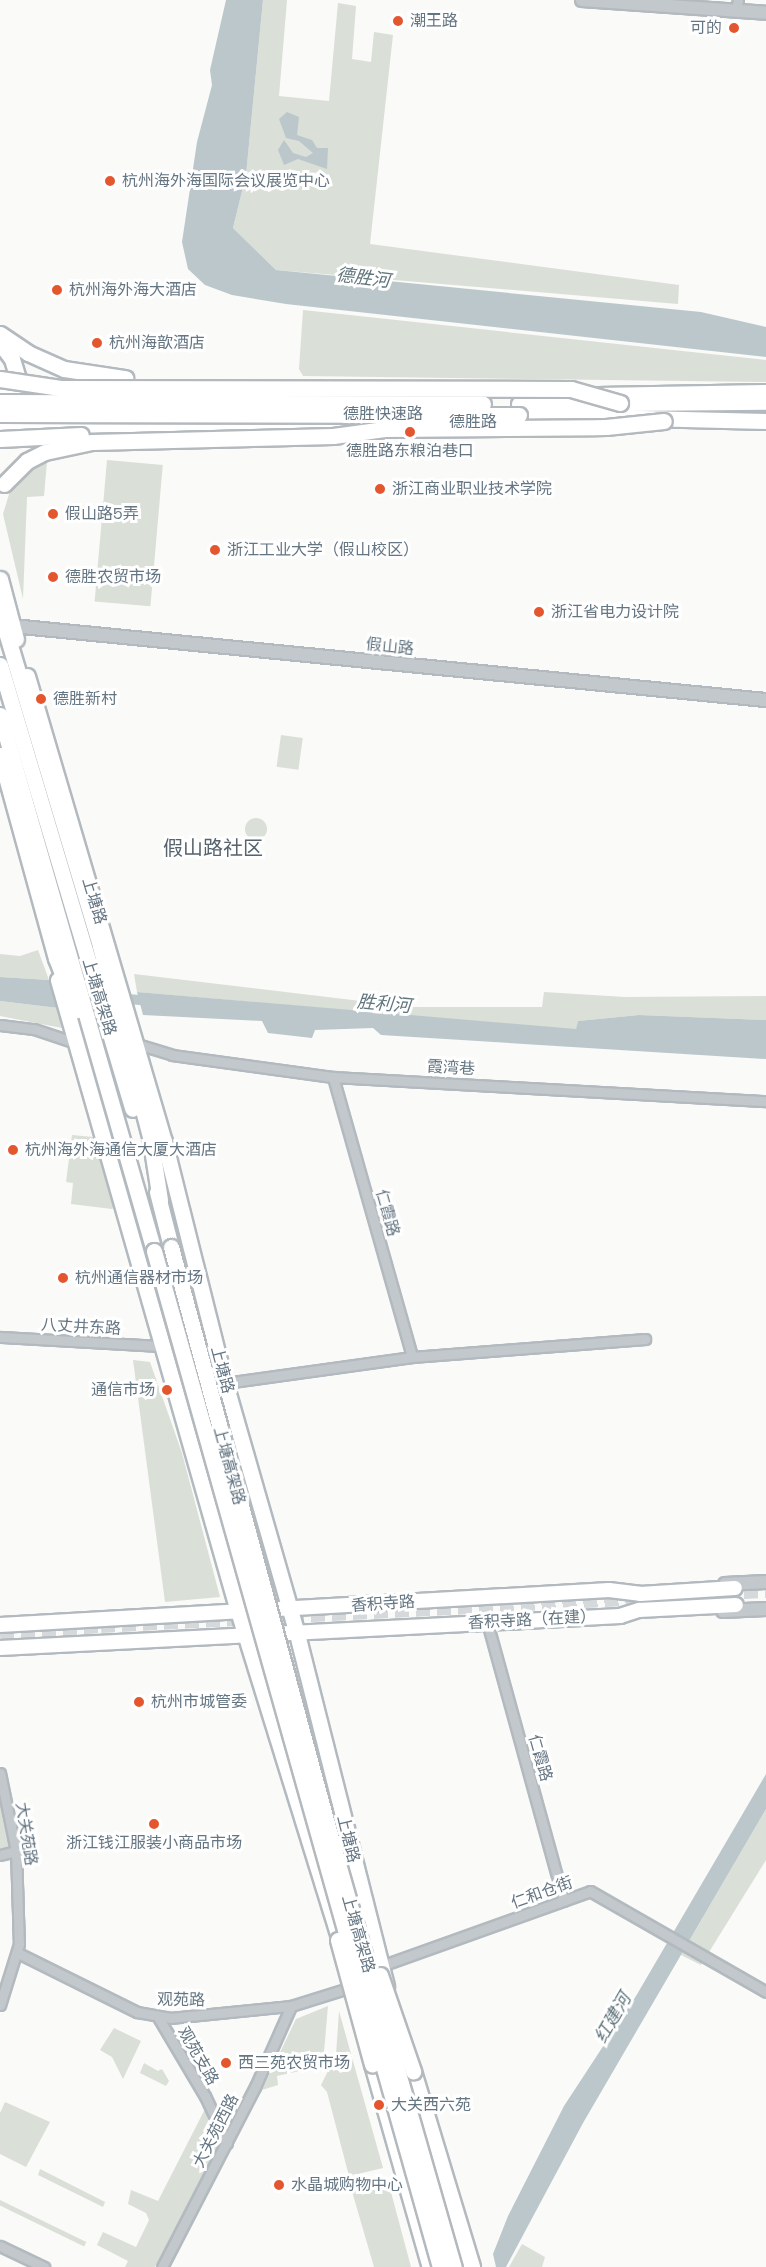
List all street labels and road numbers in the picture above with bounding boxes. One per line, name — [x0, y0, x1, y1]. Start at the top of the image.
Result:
street label: 德胜快速路 — [343, 404, 423, 424]
street label: 德胜路 — [449, 412, 497, 432]
street label: 假山路 — [365, 635, 415, 659]
street label: 上塘路 — [78, 875, 110, 927]
street label: 上塘高架路 — [78, 956, 120, 1038]
street label: 霞湾巷 — [427, 1057, 475, 1079]
street label: 仁霞路 — [371, 1187, 403, 1239]
street label: 八丈井东路 — [41, 1315, 121, 1339]
street label: 上塘路 — [207, 1344, 237, 1396]
street label: 上塘高架路 — [209, 1425, 249, 1507]
street label: 香积寺路 — [350, 1592, 416, 1616]
street label: 香积寺路（在建） — [468, 1607, 596, 1633]
street label: 仁霞路 — [524, 1732, 556, 1784]
street label: 大关苑路 — [12, 1801, 40, 1867]
street label: 上塘路 — [333, 1813, 363, 1865]
street label: 仁和仓街 — [509, 1873, 575, 1913]
street label: 上塘高架路 — [338, 1893, 378, 1975]
street label: 观苑路 — [157, 1990, 205, 2010]
street label: 观苑支路 — [174, 2023, 222, 2089]
street label: 大关苑西路 — [189, 2091, 243, 2171]

